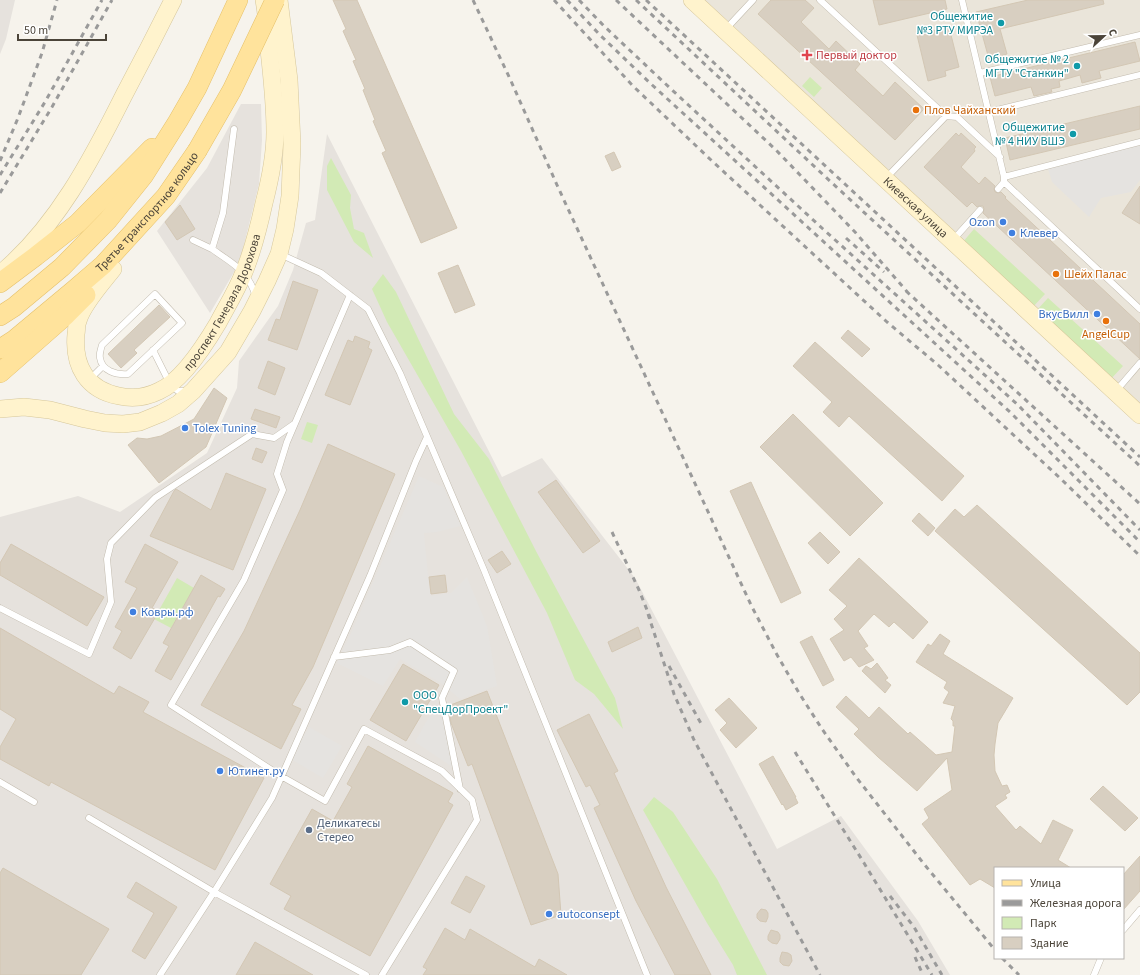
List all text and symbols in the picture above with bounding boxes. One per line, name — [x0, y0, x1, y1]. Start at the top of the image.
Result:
place label: Общежитие №3 РТУ МИРЭА — [916, 8, 993, 39]
scale bar — [18, 16, 106, 42]
north arrow — [1084, 16, 1124, 56]
marker: Общежитие №3 РТУ МИРЭА — [996, 18, 1006, 28]
text: 50 m — [24, 22, 48, 39]
text: С — [1105, 27, 1121, 39]
place label: Первый доктор — [816, 47, 897, 64]
marker: Первый доктор — [801, 49, 813, 61]
place label: Общежитие № 2 МГТУ "Станкин" — [985, 51, 1069, 82]
marker: Общежитие № 2 МГТУ "Станкин" — [1072, 61, 1082, 71]
place label: Плов Чайханский — [924, 102, 1016, 119]
marker: Плов Чайханский — [911, 105, 921, 115]
place label: Общежитие № 4 НИУ ВШЭ — [995, 119, 1065, 150]
marker: Общежитие № 4 НИУ ВШЭ — [1068, 129, 1078, 139]
street label: Третье транспортное кольцо — [92, 149, 203, 277]
street label: Киевская улица — [879, 173, 952, 242]
place label: Ozon — [969, 214, 995, 231]
marker: Ozon — [998, 217, 1008, 227]
place label: Клевер — [1020, 225, 1059, 242]
marker: Клевер — [1007, 228, 1017, 238]
street label: проспект Генерала Дорохова — [180, 232, 265, 375]
place label: Шейх Палас — [1064, 266, 1127, 283]
marker: Шейх Палас — [1051, 269, 1061, 279]
place label: ВкусВилл — [1039, 306, 1089, 323]
marker: ВкусВилл — [1092, 309, 1102, 319]
marker: AngelCup — [1101, 316, 1111, 326]
place label: AngelCup — [1082, 326, 1130, 343]
place label: Tolex Tuning — [193, 420, 256, 437]
marker: Tolex Tuning — [180, 423, 190, 433]
place label: Ковры.рф — [141, 604, 194, 621]
marker: Ковры.рф — [128, 607, 138, 617]
place label: ООО "СпецДорПроект" — [413, 687, 508, 718]
marker: ООО "СпецДорПроект" — [400, 697, 410, 707]
place label: Ютинет.ру — [228, 763, 285, 780]
marker: Ютинет.ру — [215, 766, 225, 776]
place label: Деликатесы Стерео — [317, 815, 380, 846]
marker: Деликатесы Стерео — [304, 825, 314, 835]
legend — [994, 867, 1124, 959]
text: Улица — [1030, 875, 1061, 892]
text: Железная дорога — [1030, 895, 1122, 912]
place label: autoconsept — [557, 906, 620, 923]
marker: autoconsept — [544, 909, 554, 919]
text: Парк — [1030, 915, 1056, 932]
text: Здание — [1030, 935, 1069, 952]

